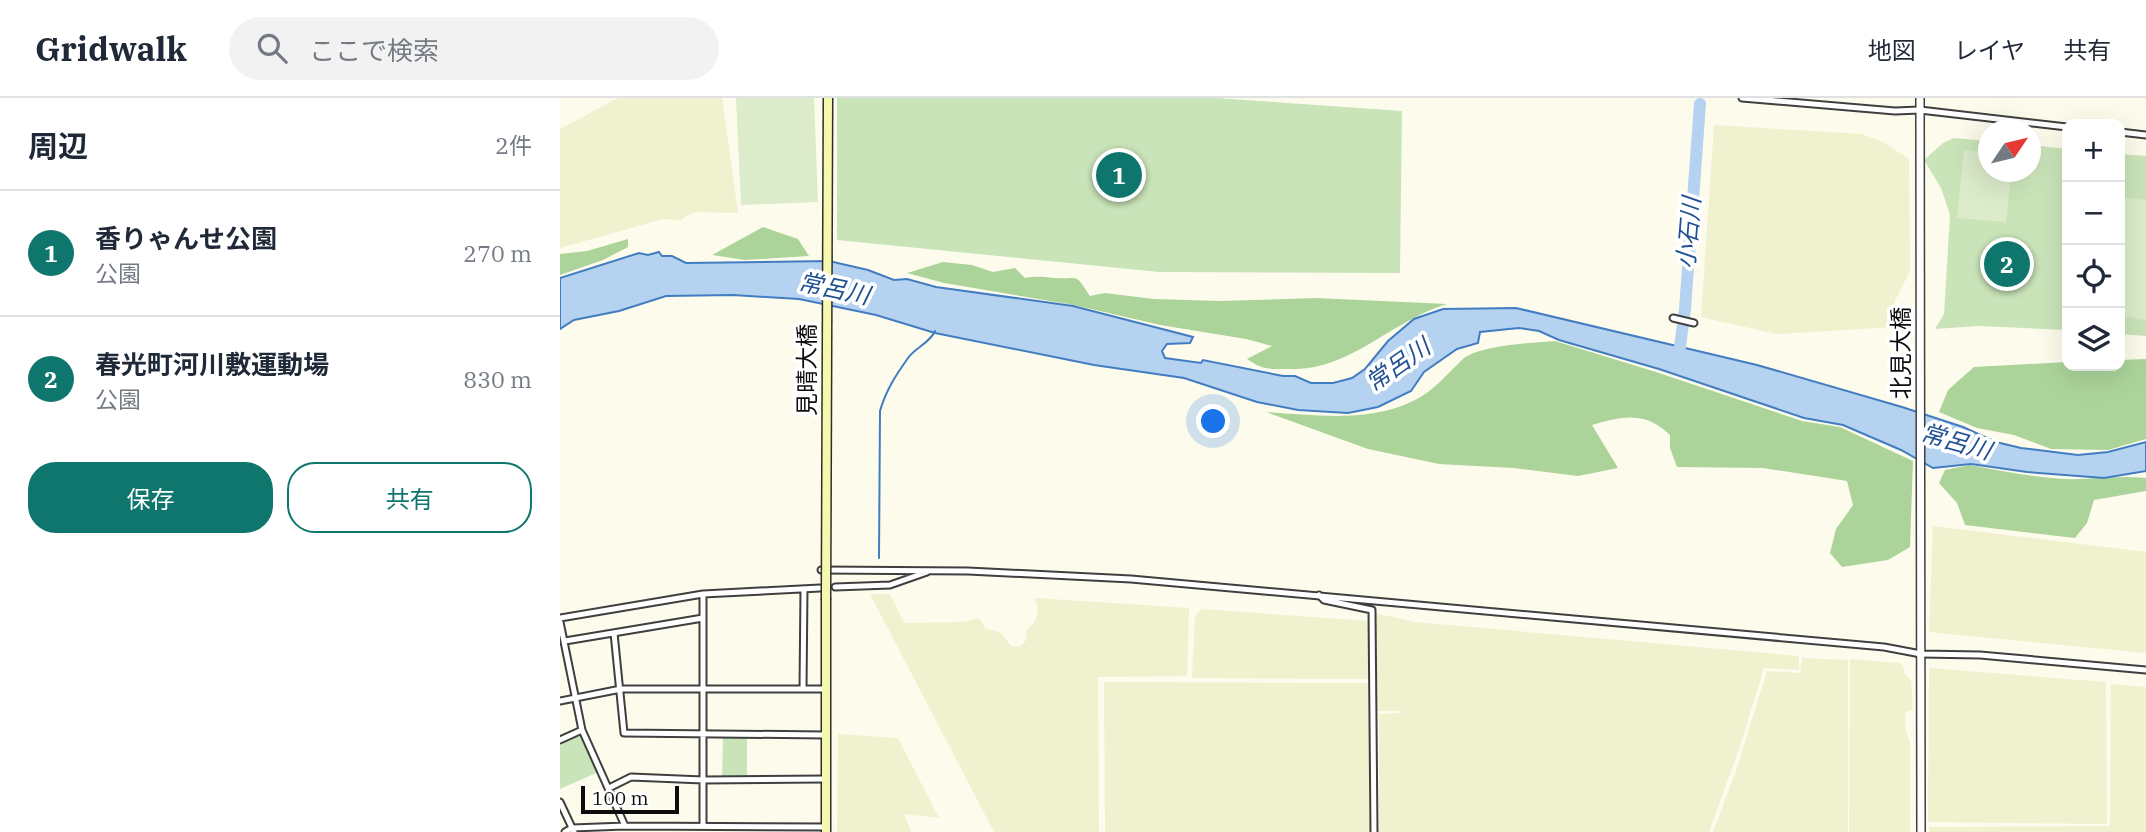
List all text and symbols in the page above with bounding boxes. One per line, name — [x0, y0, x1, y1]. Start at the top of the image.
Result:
search box — [229, 17, 719, 80]
text: Gridwalk — [35, 27, 187, 70]
icon: search — [253, 29, 291, 67]
text: ここで検索 — [309, 33, 439, 67]
text: 地図 — [1868, 34, 1916, 66]
text: レイヤ — [1954, 34, 2025, 66]
text: 共有 — [2063, 34, 2111, 66]
north arrow — [1978, 119, 2041, 182]
map controls — [2062, 119, 2125, 371]
button: + — [2062, 119, 2125, 182]
text: 周辺 — [28, 126, 88, 165]
text: 2件 — [495, 130, 532, 160]
pin: 1 — [1096, 149, 1142, 201]
button: − — [2062, 182, 2125, 245]
water label: 小石川 — [1669, 193, 1707, 270]
text: 香りゃんせ公園 — [95, 221, 277, 255]
text: 1 — [44, 238, 58, 268]
text: 270 m — [463, 238, 532, 268]
pin: 2 — [1984, 238, 2030, 290]
button: locate — [2062, 245, 2125, 308]
text: 公園 — [95, 258, 141, 288]
water label: 常呂川 — [796, 265, 876, 312]
street label: 北見大橋 — [1885, 307, 1915, 399]
button: layers — [2062, 308, 2125, 371]
street label: 見晴大橋 — [791, 324, 821, 416]
water label: 常呂川 — [1359, 329, 1439, 398]
text: 春光町河川敷運動場 — [95, 347, 329, 381]
text: 2 — [44, 364, 58, 394]
text: 830 m — [463, 364, 532, 394]
text: 公園 — [95, 384, 141, 414]
your location — [1196, 404, 1230, 438]
water label: 常呂川 — [1917, 416, 1998, 467]
button: 保存 — [28, 462, 273, 533]
button: 共有 — [287, 462, 532, 533]
scale bar — [581, 783, 679, 815]
text: 100 m — [592, 786, 649, 810]

